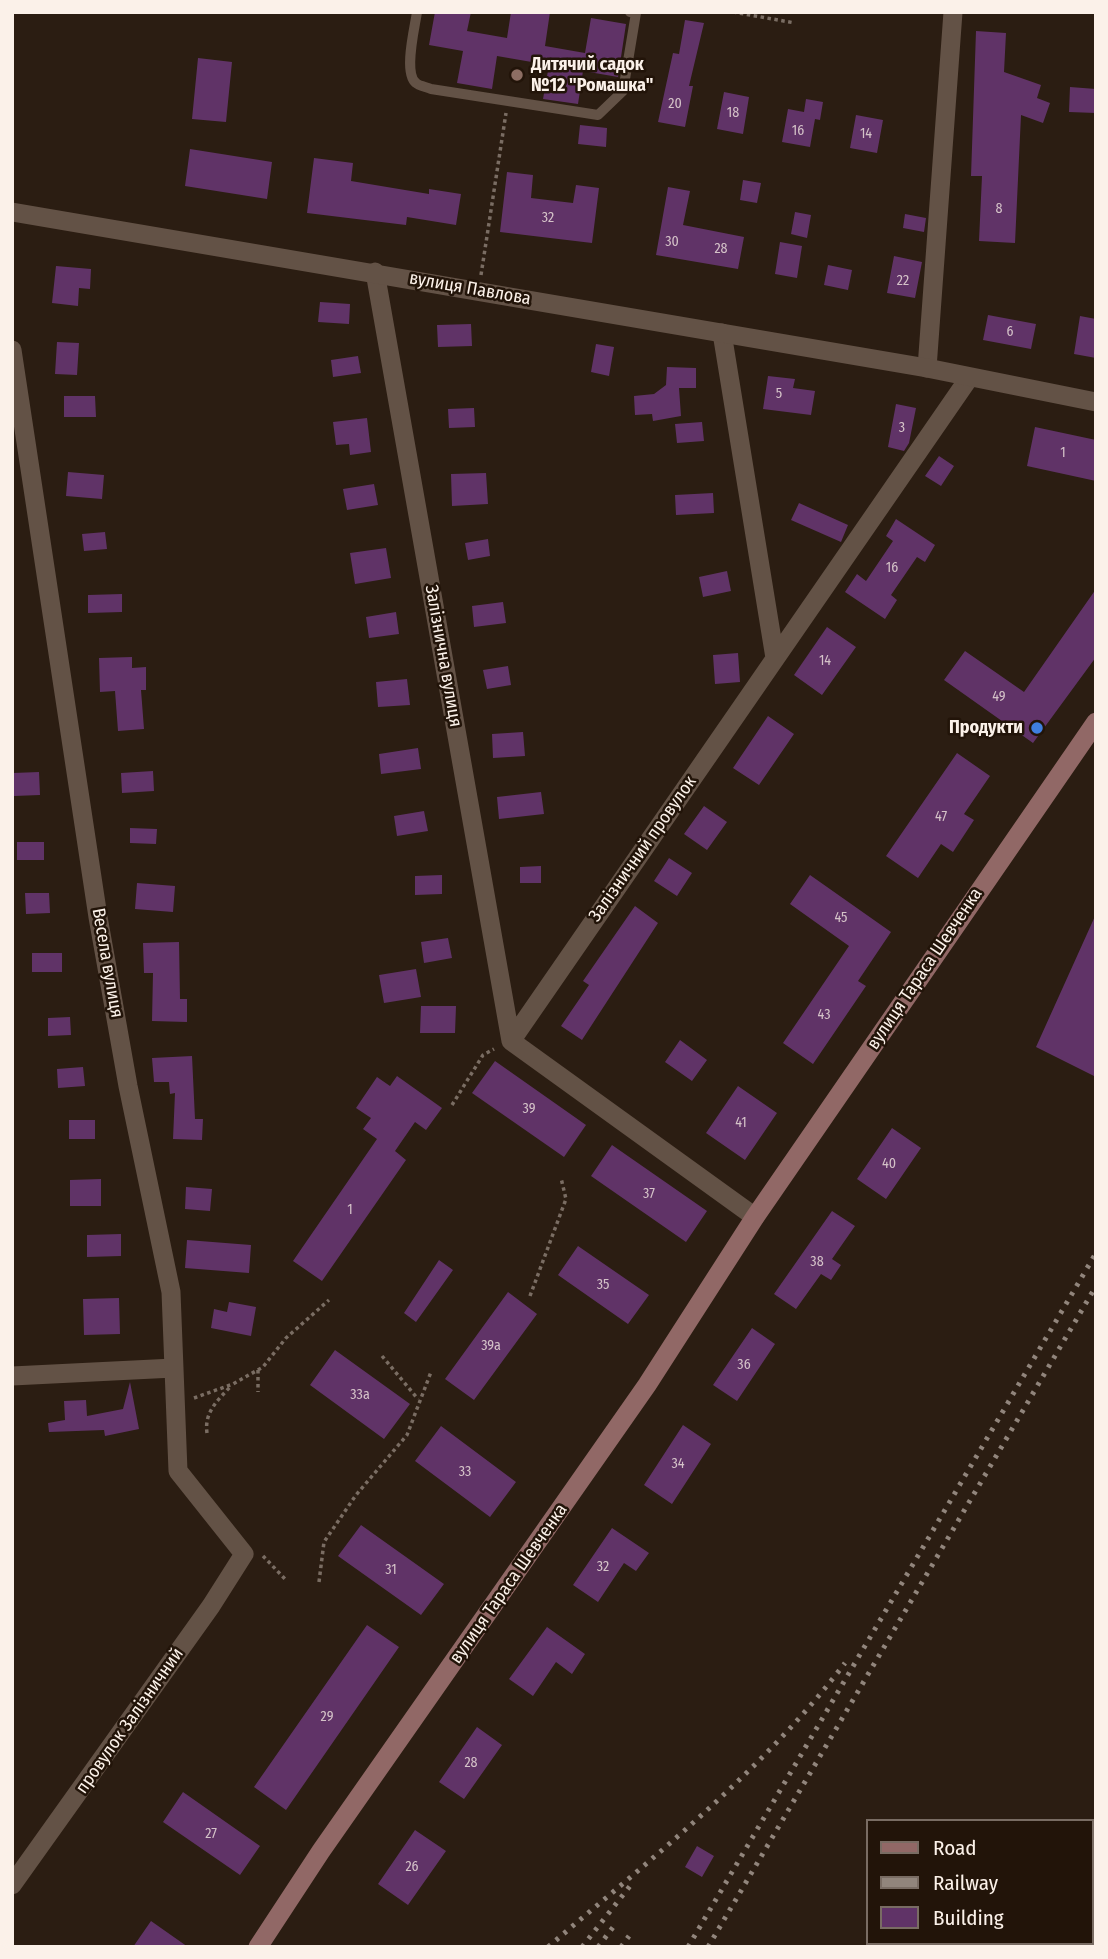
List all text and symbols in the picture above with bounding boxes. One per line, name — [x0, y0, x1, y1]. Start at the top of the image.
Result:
place label: Дитячий садок №12 "Ромашка" — [531, 54, 654, 96]
marker: Дитячий садок №12 "Ромашка" — [509, 67, 525, 83]
house number: 20 — [668, 96, 682, 112]
house number: 18 — [727, 105, 739, 121]
house number: 16 — [792, 123, 804, 139]
house number: 14 — [860, 126, 872, 142]
house number: 8 — [996, 201, 1002, 217]
house number: 32 — [542, 210, 554, 226]
house number: 30 — [665, 234, 679, 250]
house number: 28 — [714, 241, 728, 257]
street label: вулиця Павлова — [407, 268, 533, 310]
house number: 22 — [897, 273, 909, 289]
house number: 6 — [1007, 324, 1013, 340]
house number: 5 — [776, 386, 782, 402]
house number: 3 — [899, 420, 905, 436]
house number: 1 — [1060, 445, 1066, 461]
house number: 16 — [886, 560, 898, 576]
street label: Залізнична вулиця — [420, 583, 466, 729]
house number: 14 — [819, 653, 831, 669]
house number: 49 — [992, 689, 1006, 705]
place label: Продукти — [949, 717, 1023, 739]
marker: Продукти — [1029, 720, 1045, 736]
street label: Залізничний провулок — [585, 772, 701, 926]
house number: 47 — [935, 809, 947, 825]
street label: вулиця Тараса Шевченка — [863, 884, 987, 1054]
street label: Весела вулиця — [87, 906, 127, 1020]
house number: 45 — [834, 910, 848, 926]
house number: 43 — [818, 1007, 830, 1023]
house number: 39 — [523, 1101, 535, 1117]
house number: 41 — [735, 1115, 747, 1131]
house number: 40 — [882, 1156, 896, 1172]
house number: 37 — [643, 1186, 655, 1202]
house number: 1 — [347, 1202, 353, 1218]
house number: 38 — [810, 1254, 824, 1270]
house number: 35 — [597, 1277, 609, 1293]
house number: 39а — [481, 1338, 501, 1354]
house number: 36 — [737, 1357, 751, 1373]
house number: 33а — [350, 1387, 370, 1403]
house number: 34 — [671, 1456, 685, 1472]
house number: 33 — [459, 1464, 471, 1480]
street label: вулиця Тараса Шевченка — [446, 1500, 572, 1668]
house number: 32 — [597, 1559, 609, 1575]
house number: 31 — [385, 1562, 397, 1578]
street label: провулок Залізничний — [72, 1644, 188, 1798]
house number: 29 — [321, 1709, 333, 1725]
house number: 28 — [464, 1755, 478, 1771]
legend — [866, 1819, 1094, 1945]
house number: 27 — [205, 1826, 217, 1842]
text: Road — [933, 1835, 977, 1861]
house number: 26 — [405, 1859, 419, 1875]
text: Railway — [933, 1870, 998, 1896]
text: Building — [933, 1905, 1004, 1931]

